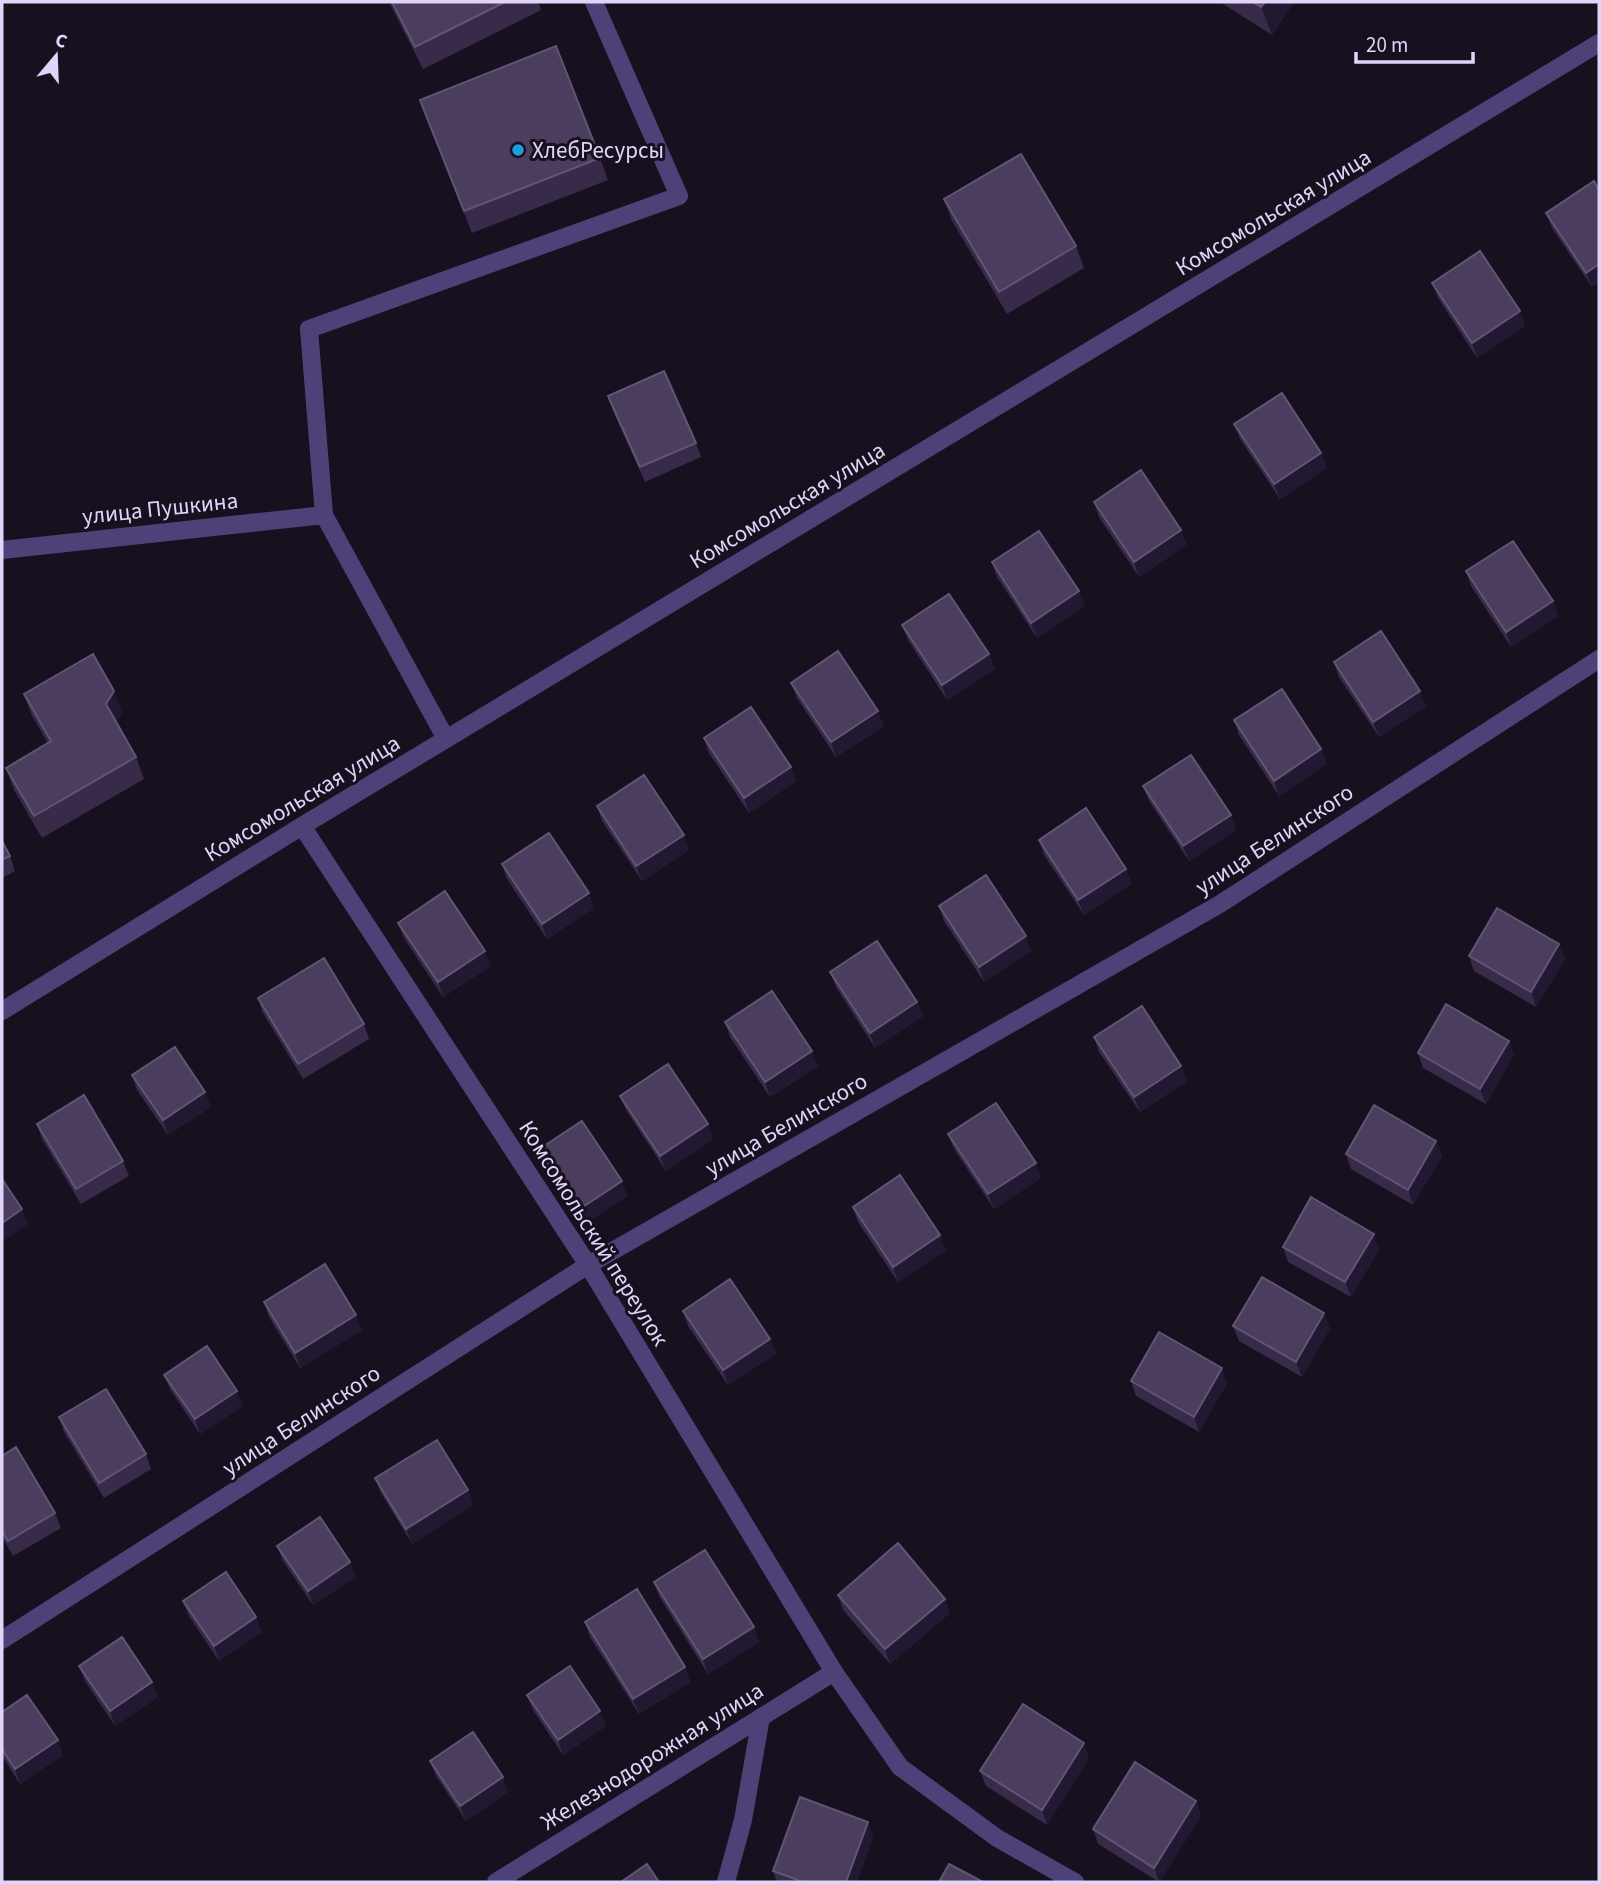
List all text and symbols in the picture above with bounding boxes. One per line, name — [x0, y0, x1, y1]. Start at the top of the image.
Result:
north arrow — [21, 21, 91, 91]
scale bar — [1356, 21, 1473, 65]
text: С — [51, 27, 71, 56]
text: 20 m — [1366, 30, 1408, 60]
place label: ХлебРесурсы — [532, 134, 664, 167]
street label: Комсомольская улица — [1169, 141, 1377, 284]
marker: ХлебРесурсы — [510, 142, 526, 158]
street label: Комсомольская улица — [683, 434, 891, 577]
street label: улица Пушкина — [80, 484, 240, 533]
street label: Комсомольская улица — [198, 727, 406, 870]
street label: улица Белинского — [1189, 776, 1360, 903]
street label: улица Белинского — [699, 1064, 874, 1184]
street label: Комсомольский переулок — [511, 1114, 677, 1353]
street label: улица Белинского — [216, 1357, 387, 1484]
street label: Железнодорожная улица — [535, 1674, 770, 1838]

